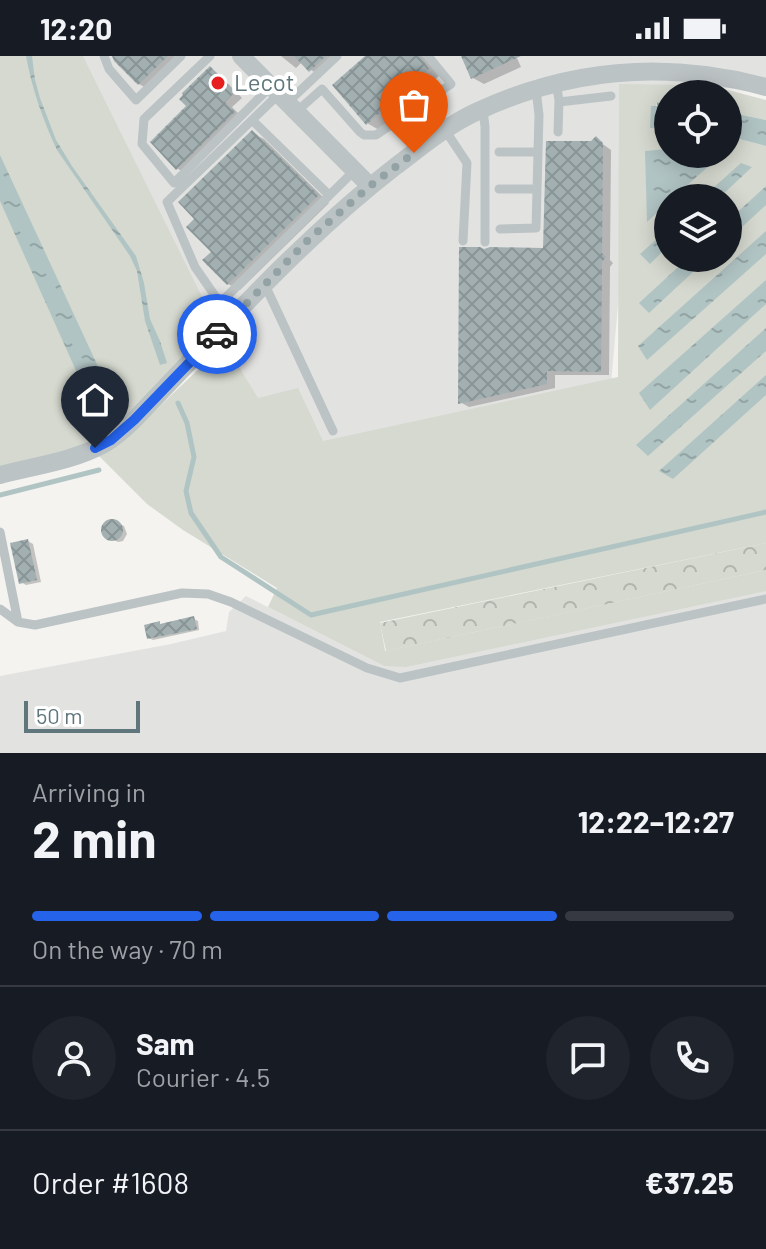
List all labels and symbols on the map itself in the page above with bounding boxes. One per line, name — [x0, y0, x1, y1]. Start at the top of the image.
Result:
place label: Lecot — [234, 67, 295, 96]
pin — [380, 71, 448, 153]
marker: Lecot — [209, 74, 227, 92]
courier — [177, 294, 257, 374]
pin — [61, 366, 129, 448]
scale bar — [24, 697, 140, 733]

